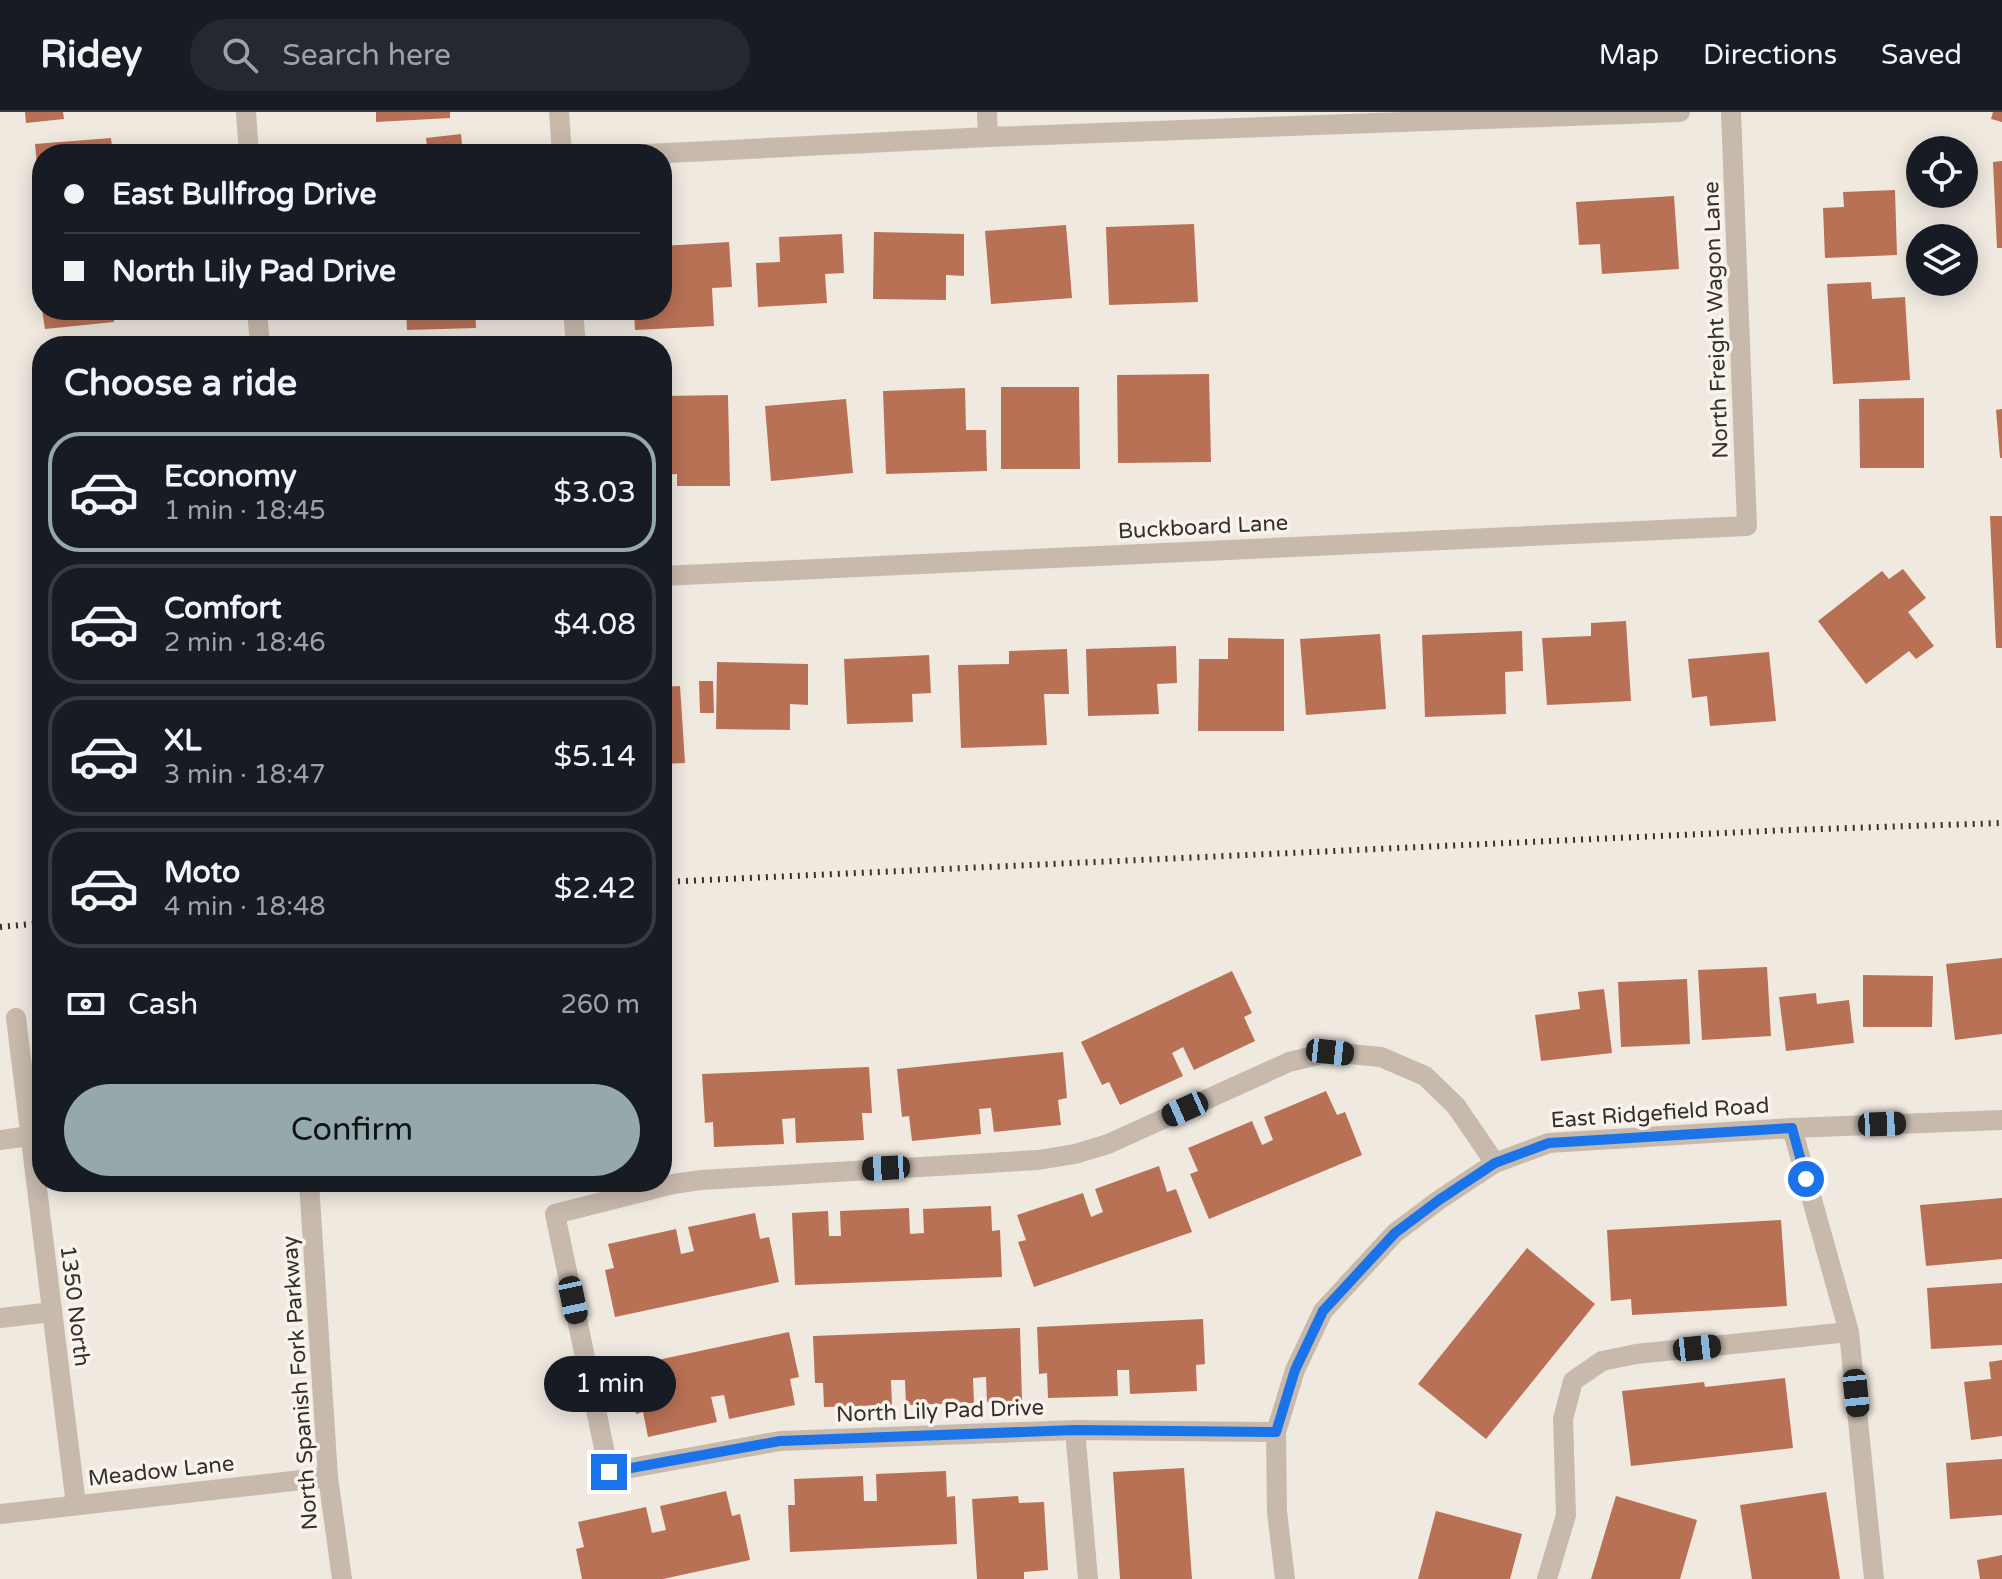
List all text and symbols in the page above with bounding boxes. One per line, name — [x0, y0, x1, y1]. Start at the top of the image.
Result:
search box — [190, 19, 750, 91]
text: Ridey — [40, 32, 142, 78]
icon: search — [218, 33, 262, 77]
text: Search here — [282, 37, 451, 74]
text: Map — [1599, 38, 1659, 72]
text: Directions — [1703, 38, 1837, 72]
text: Saved — [1881, 38, 1962, 72]
map controls — [1906, 136, 1978, 296]
button: locate — [1906, 136, 1978, 208]
text: East Bullfrog Drive — [112, 176, 376, 213]
street label: North Freight Wagon Lane — [1698, 181, 1734, 459]
button: layers — [1906, 224, 1978, 296]
text: North Lily Pad Drive — [112, 253, 396, 290]
text: Choose a ride — [64, 362, 297, 405]
icon: car — [68, 456, 140, 528]
text: Economy — [164, 458, 297, 495]
text: $3.03 — [553, 474, 636, 511]
text: 1 min · 18:45 — [164, 495, 326, 526]
street label: Buckboard Lane — [1117, 510, 1289, 544]
icon: car — [68, 588, 140, 660]
text: Comfort — [164, 590, 282, 627]
text: $4.08 — [553, 606, 636, 643]
text: 2 min · 18:46 — [164, 627, 326, 658]
icon: car — [68, 720, 140, 792]
text: XL — [164, 722, 201, 759]
text: $5.14 — [554, 738, 636, 775]
text: 3 min · 18:47 — [164, 759, 326, 790]
icon: car — [68, 852, 140, 924]
text: Moto — [164, 854, 240, 891]
text: $2.42 — [554, 870, 636, 907]
text: 4 min · 18:48 — [164, 891, 326, 922]
icon: cash — [64, 982, 108, 1026]
text: Cash — [128, 986, 198, 1023]
text: 260 m — [560, 989, 640, 1020]
car — [1305, 1038, 1355, 1066]
button: Confirm — [64, 1084, 640, 1176]
car — [1158, 1088, 1212, 1130]
street label: East Ridgefield Road — [1550, 1092, 1770, 1134]
car — [1858, 1111, 1906, 1137]
car — [861, 1155, 911, 1181]
route start — [1788, 1161, 1824, 1197]
street label: North Spanish Fork Parkway — [277, 1235, 323, 1531]
street label: 1350 North — [55, 1244, 95, 1368]
car — [556, 1274, 590, 1326]
car — [1672, 1334, 1722, 1362]
callout: 1 min — [543, 1356, 675, 1412]
text: 1 min — [575, 1368, 645, 1399]
car — [1842, 1368, 1870, 1418]
street label: North Lily Pad Drive — [836, 1394, 1044, 1428]
street label: Meadow Lane — [87, 1450, 235, 1492]
route end — [591, 1454, 627, 1490]

